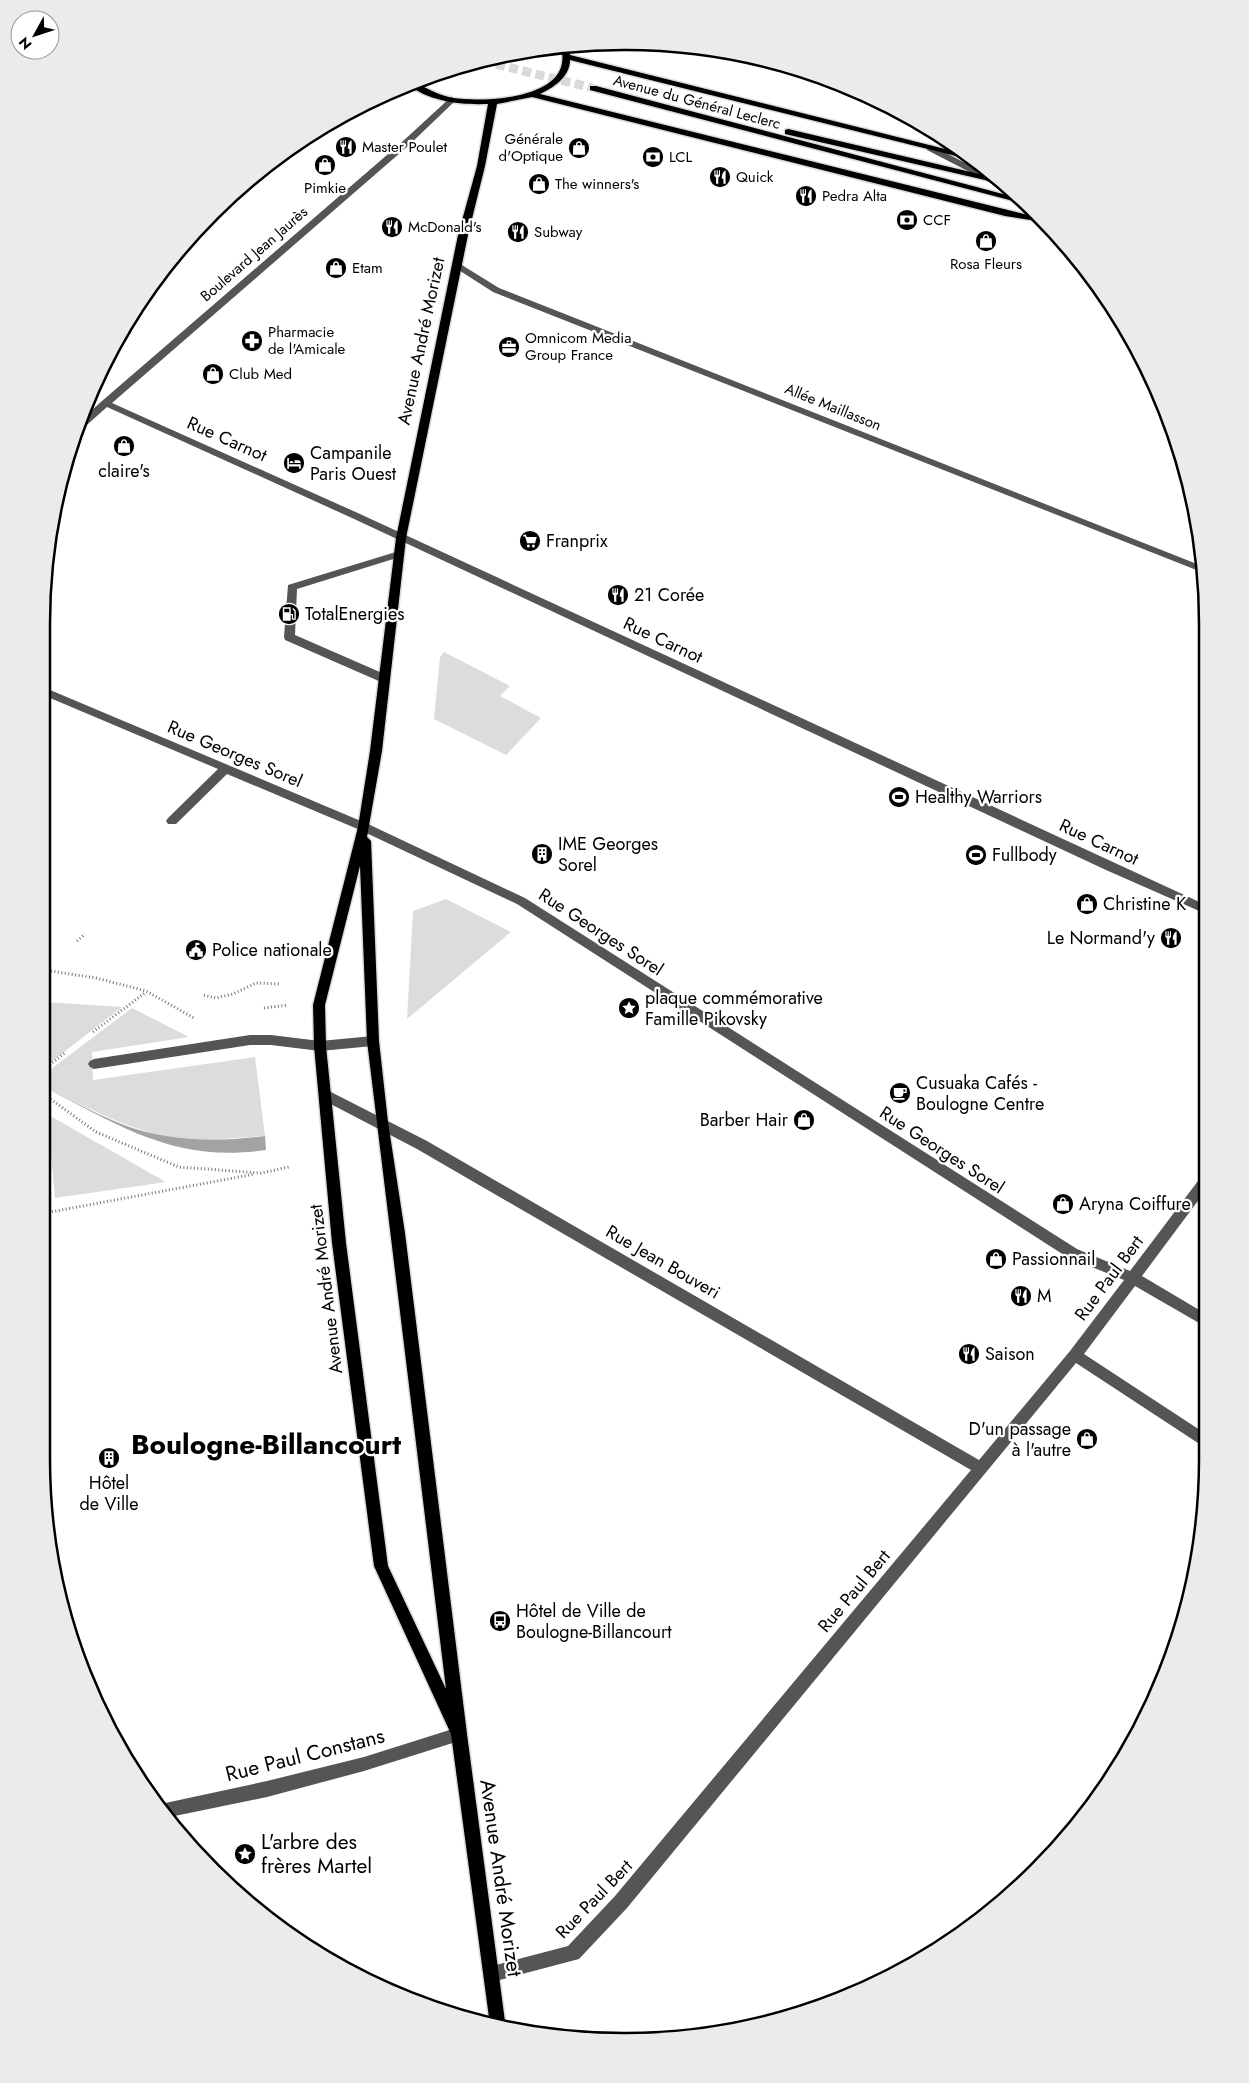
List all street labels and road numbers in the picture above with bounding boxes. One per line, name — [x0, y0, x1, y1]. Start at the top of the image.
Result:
street label: Avenue du Général Leclerc — [611, 69, 783, 135]
street label: Boulevard Jean Jaurès — [196, 201, 312, 307]
street label: Avenue André Morizet — [391, 254, 452, 427]
street label: Allée Maillasson — [781, 378, 885, 436]
street label: Rue Carnot — [183, 410, 272, 468]
street label: Rue Carnot — [619, 610, 708, 670]
street label: Rue Georges Sorel — [163, 714, 307, 794]
street label: Rue Carnot — [1055, 812, 1144, 872]
street label: Rue Georges Sorel — [533, 882, 669, 982]
street label: Rue Georges Sorel — [874, 1100, 1010, 1200]
street label: Avenue André Morizet — [303, 1202, 349, 1375]
street label: Rue Jean Bouveri — [601, 1219, 725, 1305]
street label: Rue Paul Bert — [1068, 1229, 1150, 1326]
street label: Rue Paul Bert — [812, 1543, 897, 1638]
street label: Rue Paul Constans — [222, 1721, 388, 1789]
street label: Avenue André Morizet — [472, 1777, 530, 1979]
street label: Rue Paul Bert — [550, 1853, 639, 1944]

